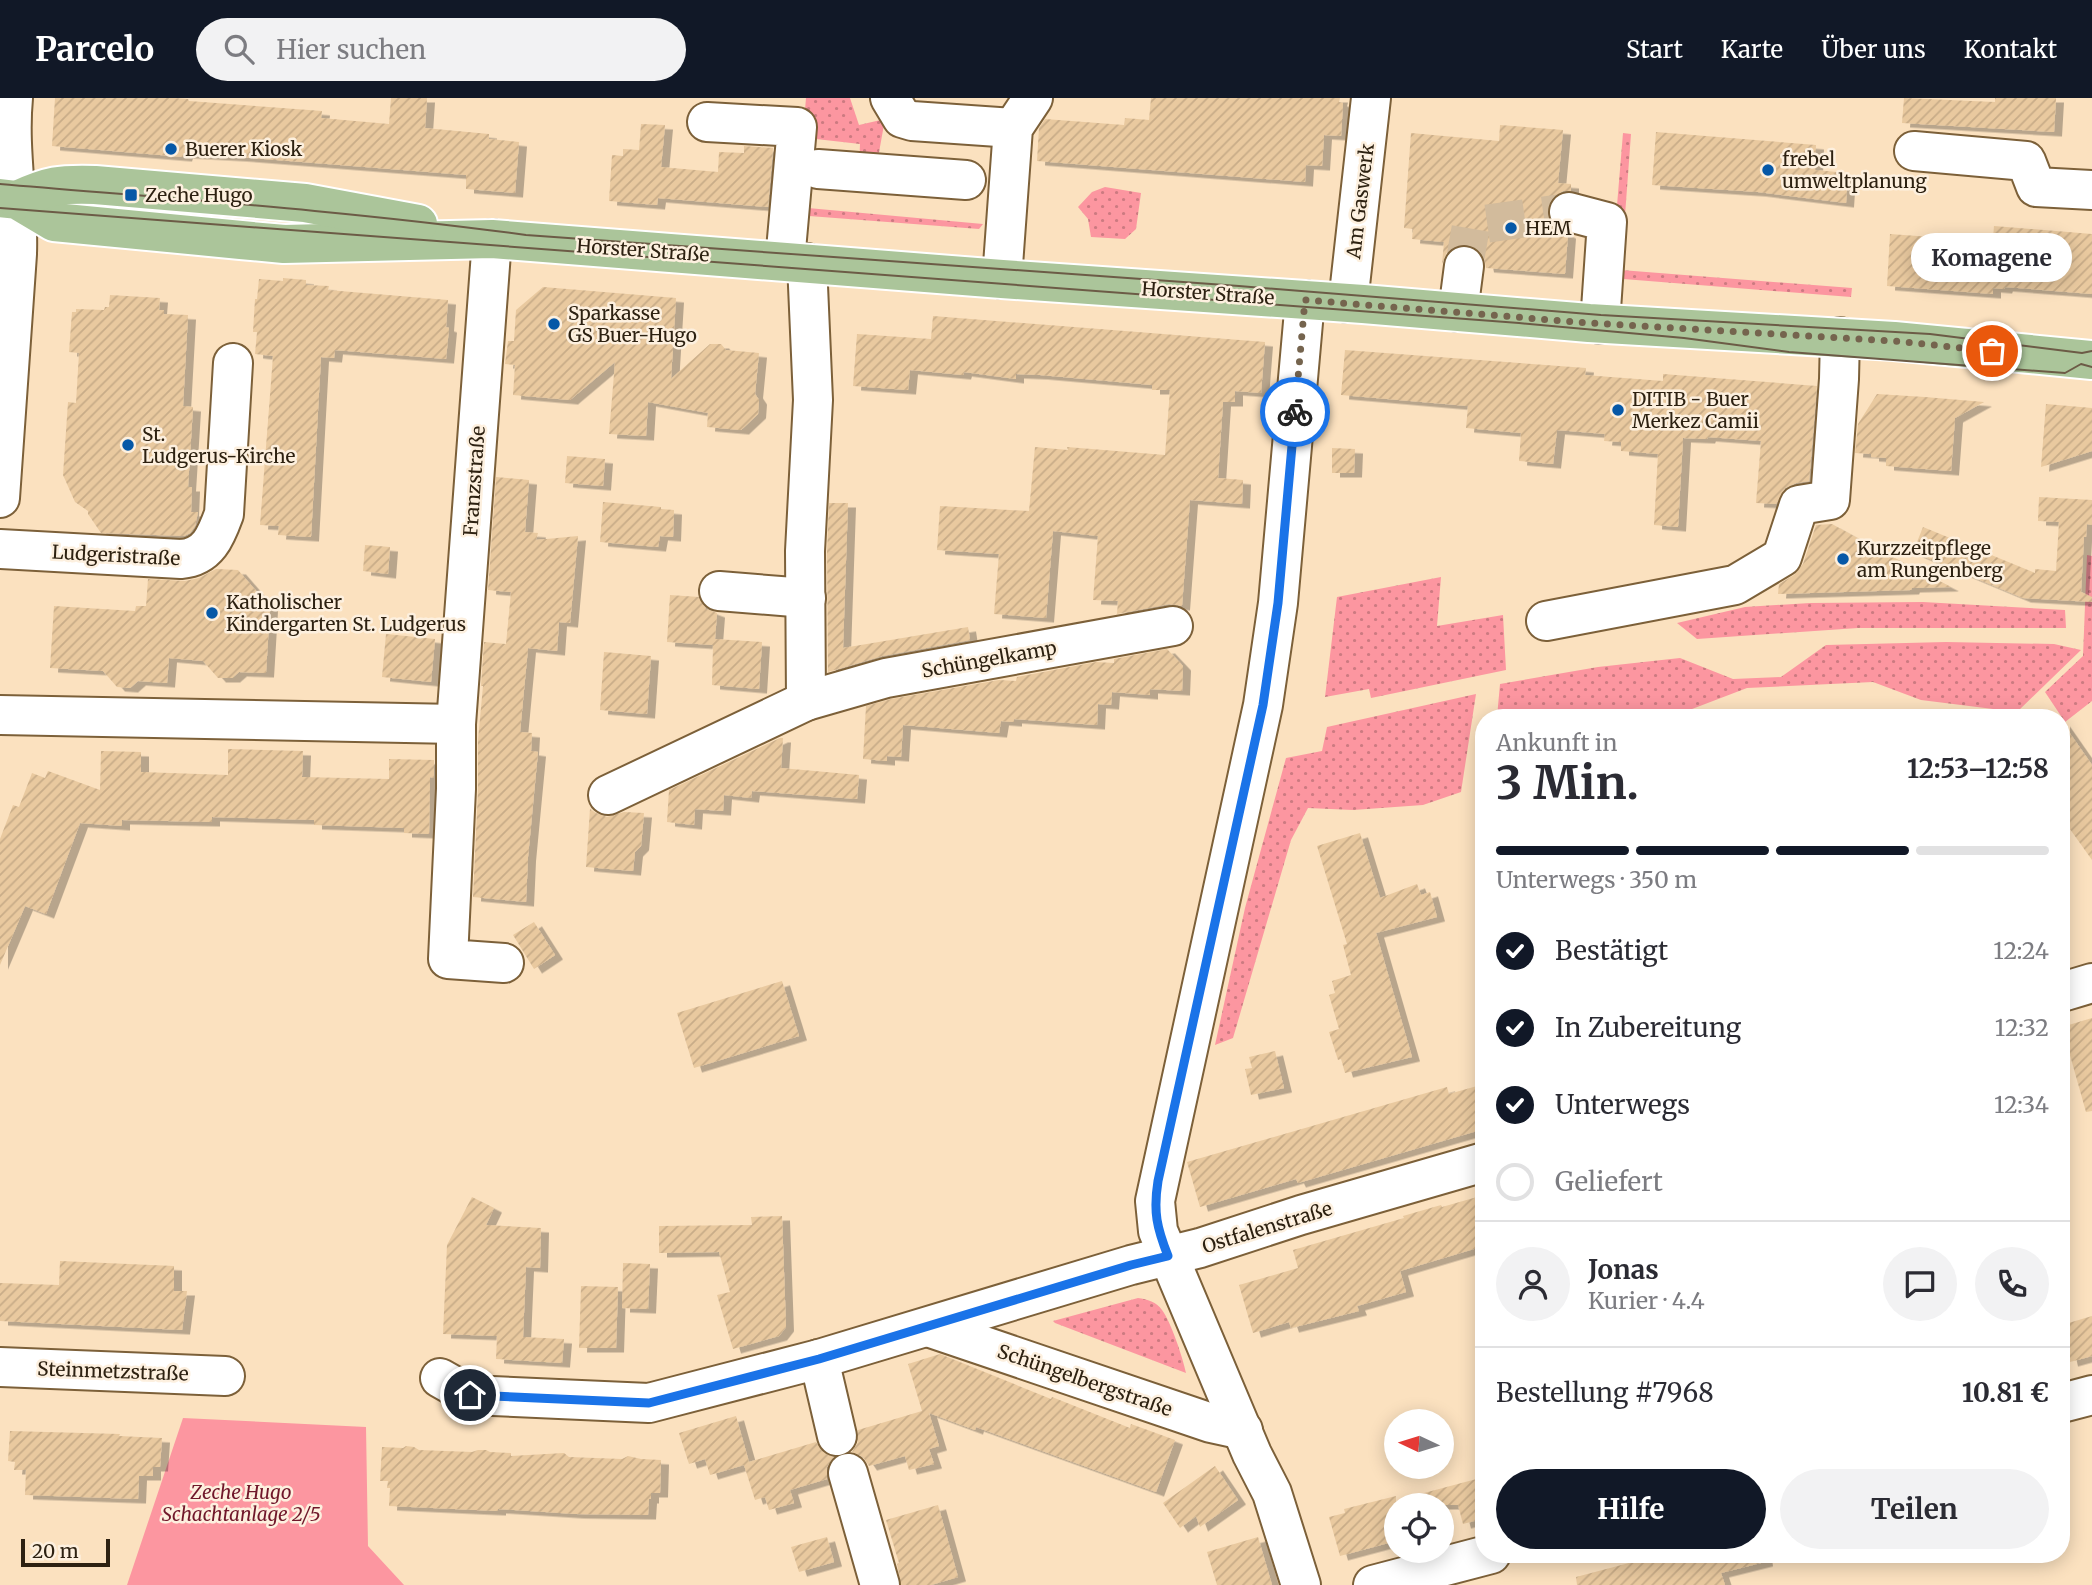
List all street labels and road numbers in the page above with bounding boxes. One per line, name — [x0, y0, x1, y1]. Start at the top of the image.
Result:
street label: Am Gaswerk — [1341, 142, 1379, 261]
street label: Horster Straße — [576, 233, 710, 267]
street label: Horster Straße — [1141, 276, 1275, 310]
street label: Franzstraße — [458, 425, 490, 537]
street label: Ludgeristraße — [51, 540, 181, 570]
street label: Schüngelkamp — [920, 635, 1058, 683]
street label: Ostfalenstraße — [1199, 1196, 1335, 1258]
street label: Schüngelbergstraße — [994, 1339, 1176, 1421]
street label: Steinmetzstraße — [37, 1356, 189, 1386]

